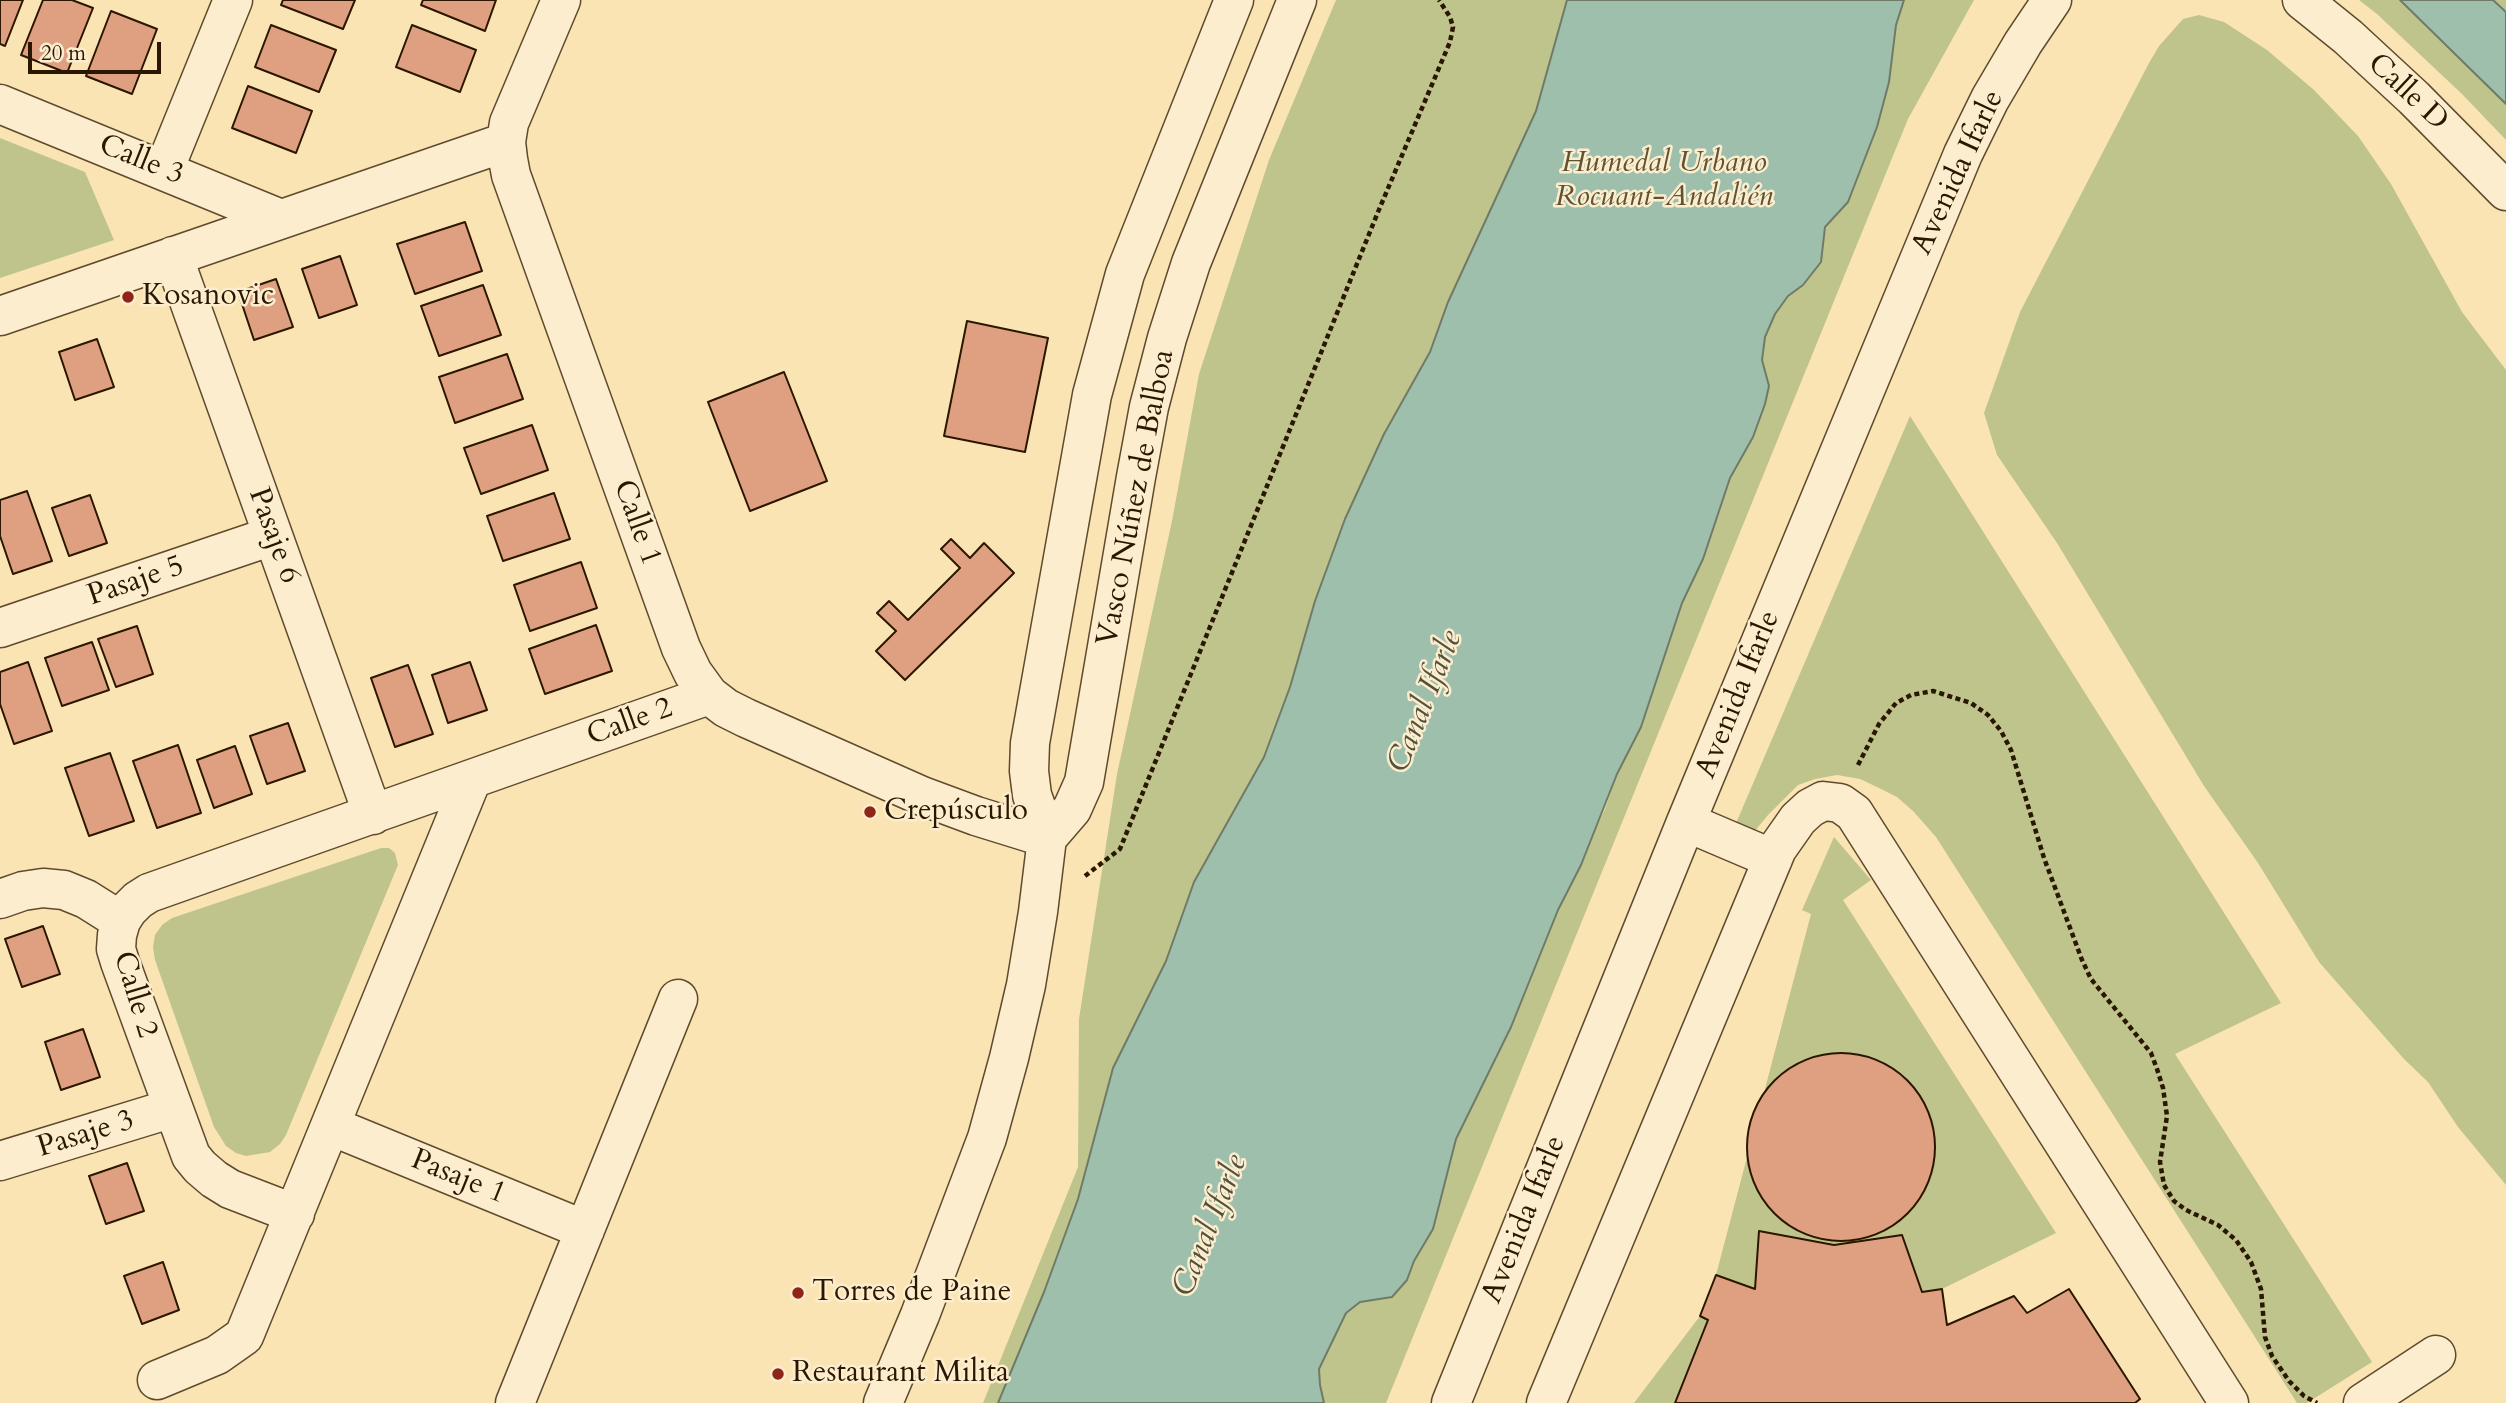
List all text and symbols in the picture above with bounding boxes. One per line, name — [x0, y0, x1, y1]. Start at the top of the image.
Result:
scale bar — [32, 28, 164, 72]
text: 20 m — [41, 39, 86, 68]
street label: Calle D — [2359, 47, 2455, 139]
street label: Avenida Ifarle — [1905, 85, 2013, 261]
street label: Calle 3 — [93, 128, 189, 194]
park label: Humedal Urbano Rocuant-Andalién — [1555, 146, 1773, 216]
place label: Kosanovic — [142, 279, 274, 315]
marker: Kosanovic — [120, 289, 136, 305]
street label: Vasco Núñez de Balboa — [1091, 347, 1183, 649]
street label: Calle 1 — [604, 475, 668, 571]
street label: Pasaje 6 — [239, 483, 307, 589]
street label: Pasaje 5 — [83, 549, 189, 615]
street label: Avenida Ifarle — [1689, 606, 1789, 784]
water label: Canal Ifarle — [1380, 626, 1472, 778]
street label: Calle 2 — [582, 691, 678, 755]
place label: Crepúsculo — [884, 794, 1028, 830]
marker: Crepúsculo — [862, 804, 878, 820]
street label: Calle 2 — [104, 948, 164, 1042]
street label: Pasaje 3 — [33, 1103, 139, 1167]
street label: Avenida Ifarle — [1475, 1131, 1575, 1309]
street label: Pasaje 1 — [405, 1143, 511, 1213]
water label: Canal Ifarle — [1165, 1150, 1257, 1302]
place label: Torres de Paine — [812, 1275, 1011, 1311]
marker: Torres de Paine — [790, 1285, 806, 1301]
place label: Restaurant Milita — [792, 1356, 1009, 1392]
marker: Restaurant Milita — [770, 1366, 786, 1382]

